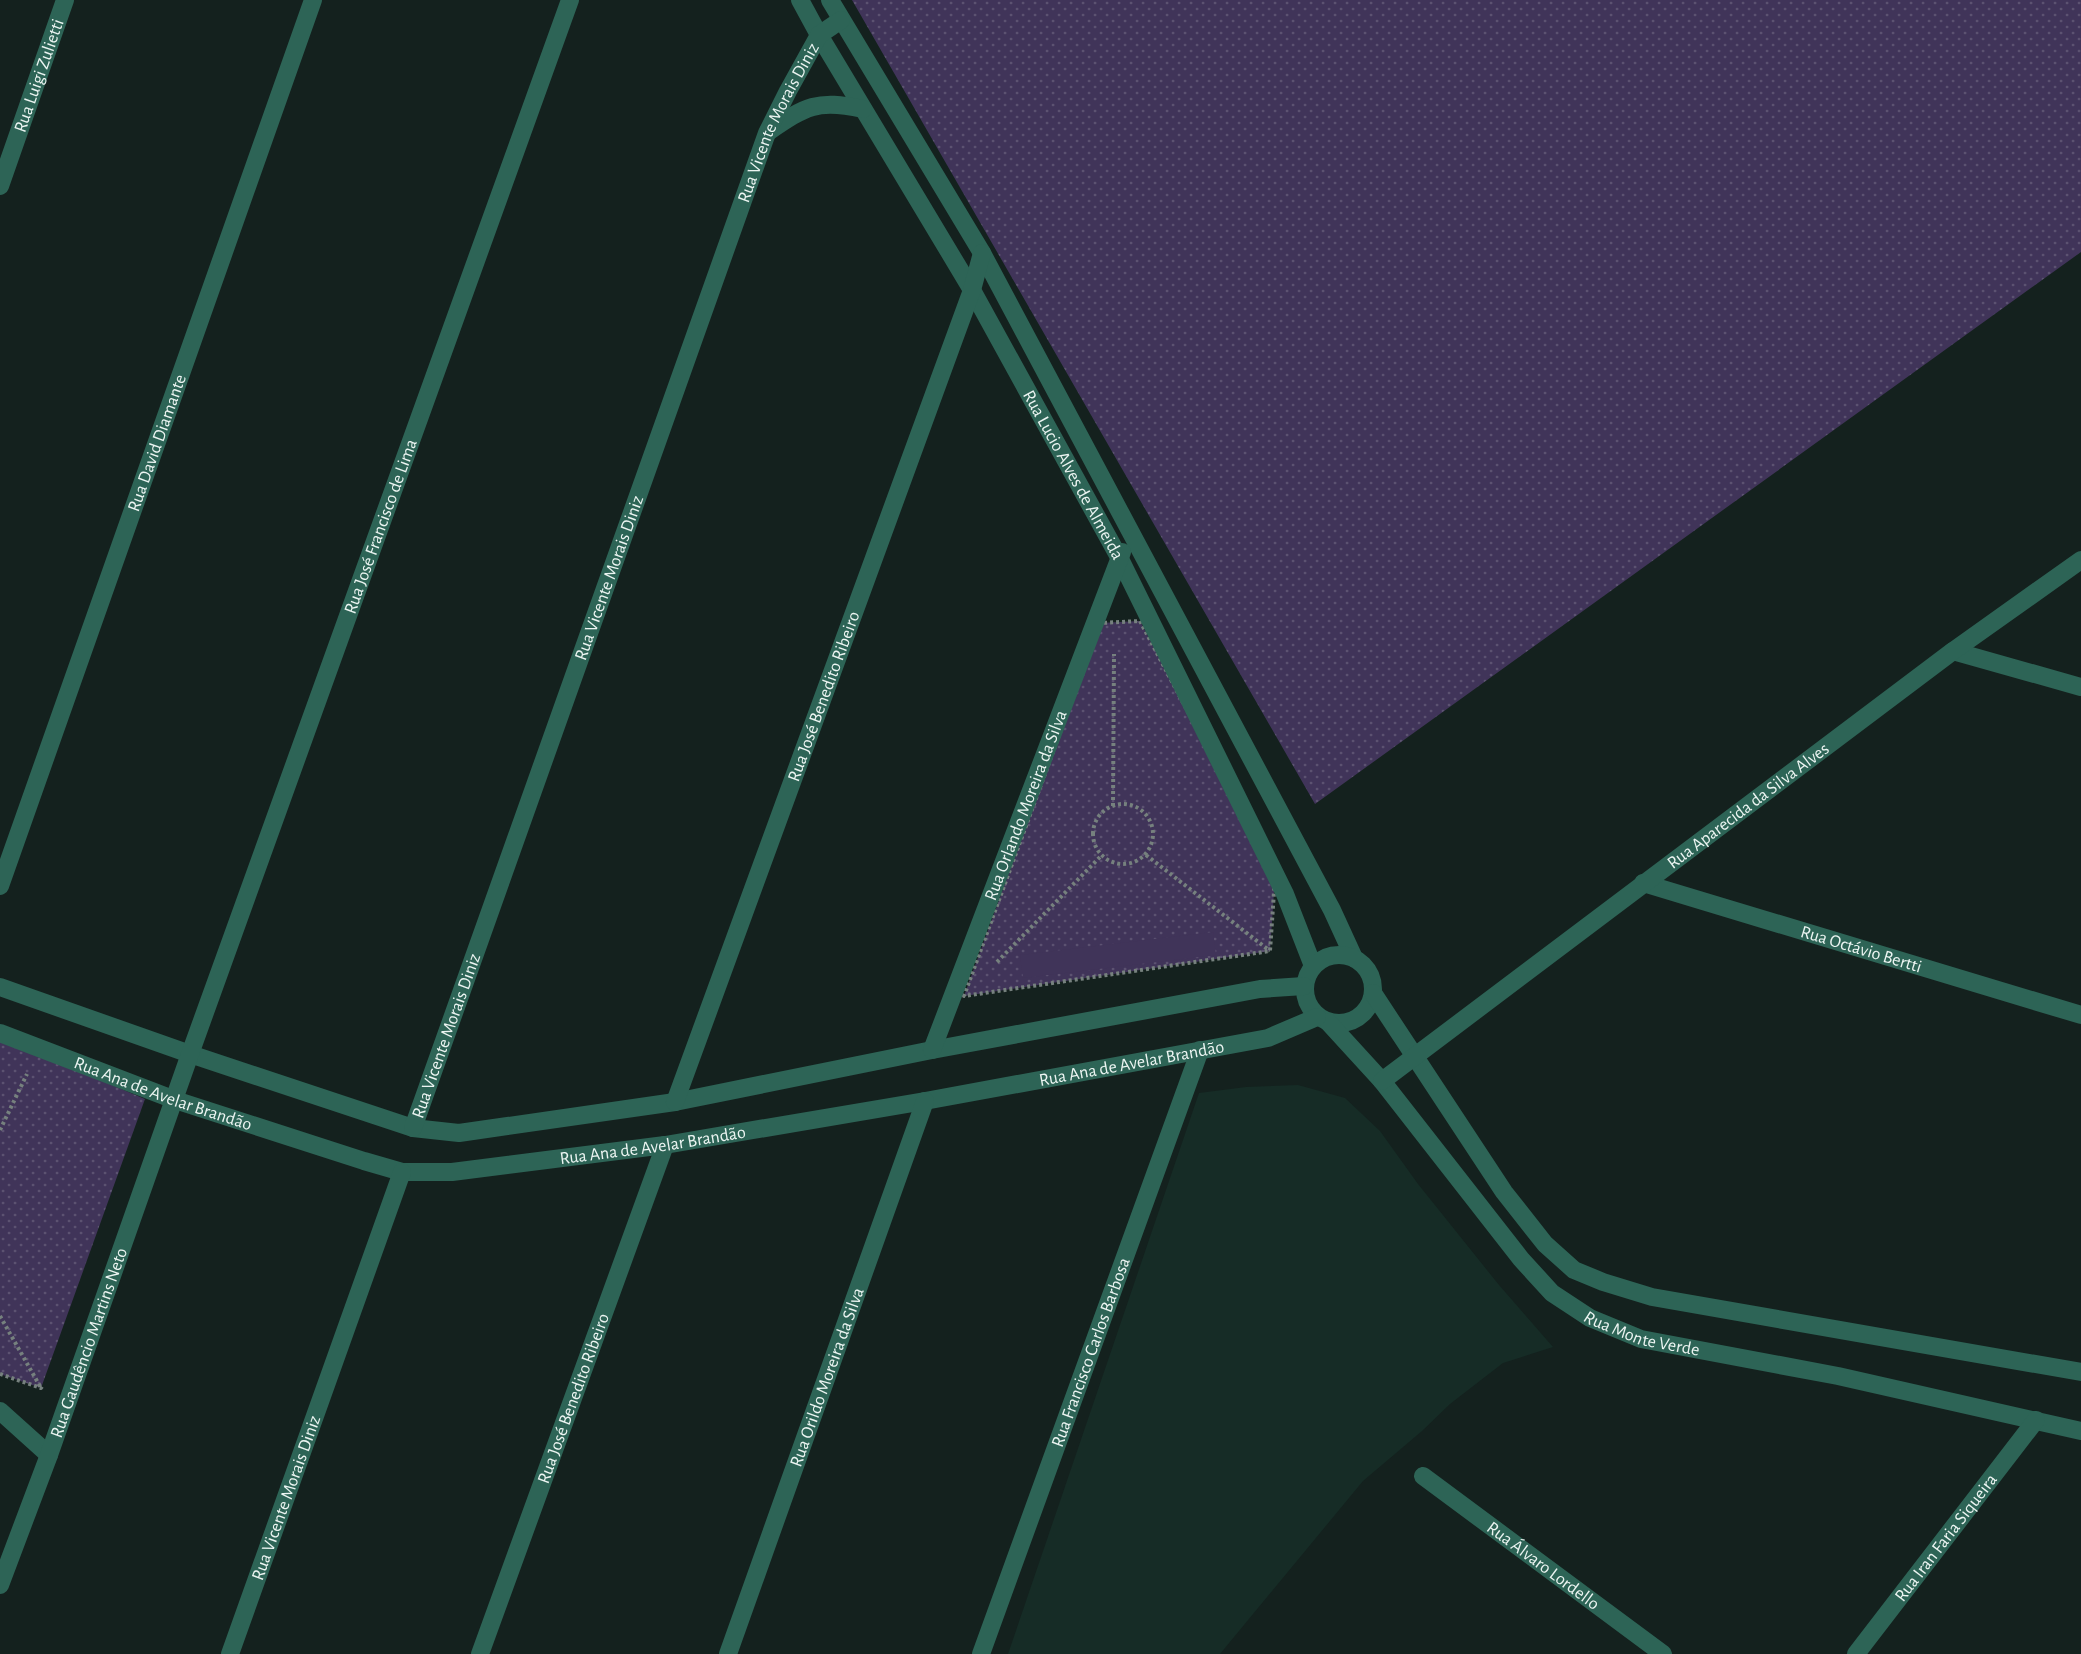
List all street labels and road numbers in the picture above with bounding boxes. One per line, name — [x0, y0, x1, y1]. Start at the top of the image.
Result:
street label: Rua Luigi Zulietti — [11, 17, 68, 135]
street label: Rua Vicente Morais Diniz — [735, 40, 823, 205]
street label: Rua David Diamante — [125, 372, 190, 514]
street label: Rua Lucio Alves de Almeida — [1019, 387, 1126, 563]
street label: Rua José Francisco de Lima — [341, 437, 421, 616]
street label: Rua Vicente Morais Diniz — [572, 493, 647, 663]
street label: Rua José Benedito Ribeiro — [785, 609, 864, 784]
street label: Rua Orlando Moreira da Silva — [982, 708, 1071, 903]
street label: Rua Aparecida da Silva Alves — [1664, 740, 1833, 873]
street label: Rua Octávio Bertti — [1798, 923, 1924, 976]
street label: Rua Vicente Morais Diniz — [409, 951, 484, 1121]
street label: Rua Ana de Avelar Brandão — [1038, 1038, 1226, 1090]
street label: Rua Ana de Avelar Brandão — [71, 1054, 254, 1134]
street label: Rua Ana de Avelar Brandão — [559, 1123, 747, 1168]
street label: Rua Gaudêncio Martins Neto — [48, 1246, 131, 1440]
street label: Rua Francisco Carlos Barbosa — [1049, 1255, 1134, 1450]
street label: Rua Orildo Moreira da Silva — [787, 1285, 868, 1469]
street label: Rua Monte Verde — [1580, 1308, 1701, 1360]
street label: Rua José Benedito Ribeiro — [535, 1311, 613, 1486]
street label: Rua Vicente Morais Diniz — [249, 1413, 324, 1583]
street label: Rua Iran Faria Siqueira — [1892, 1471, 2001, 1605]
street label: Rua Álvaro Lordello — [1483, 1519, 1603, 1614]

